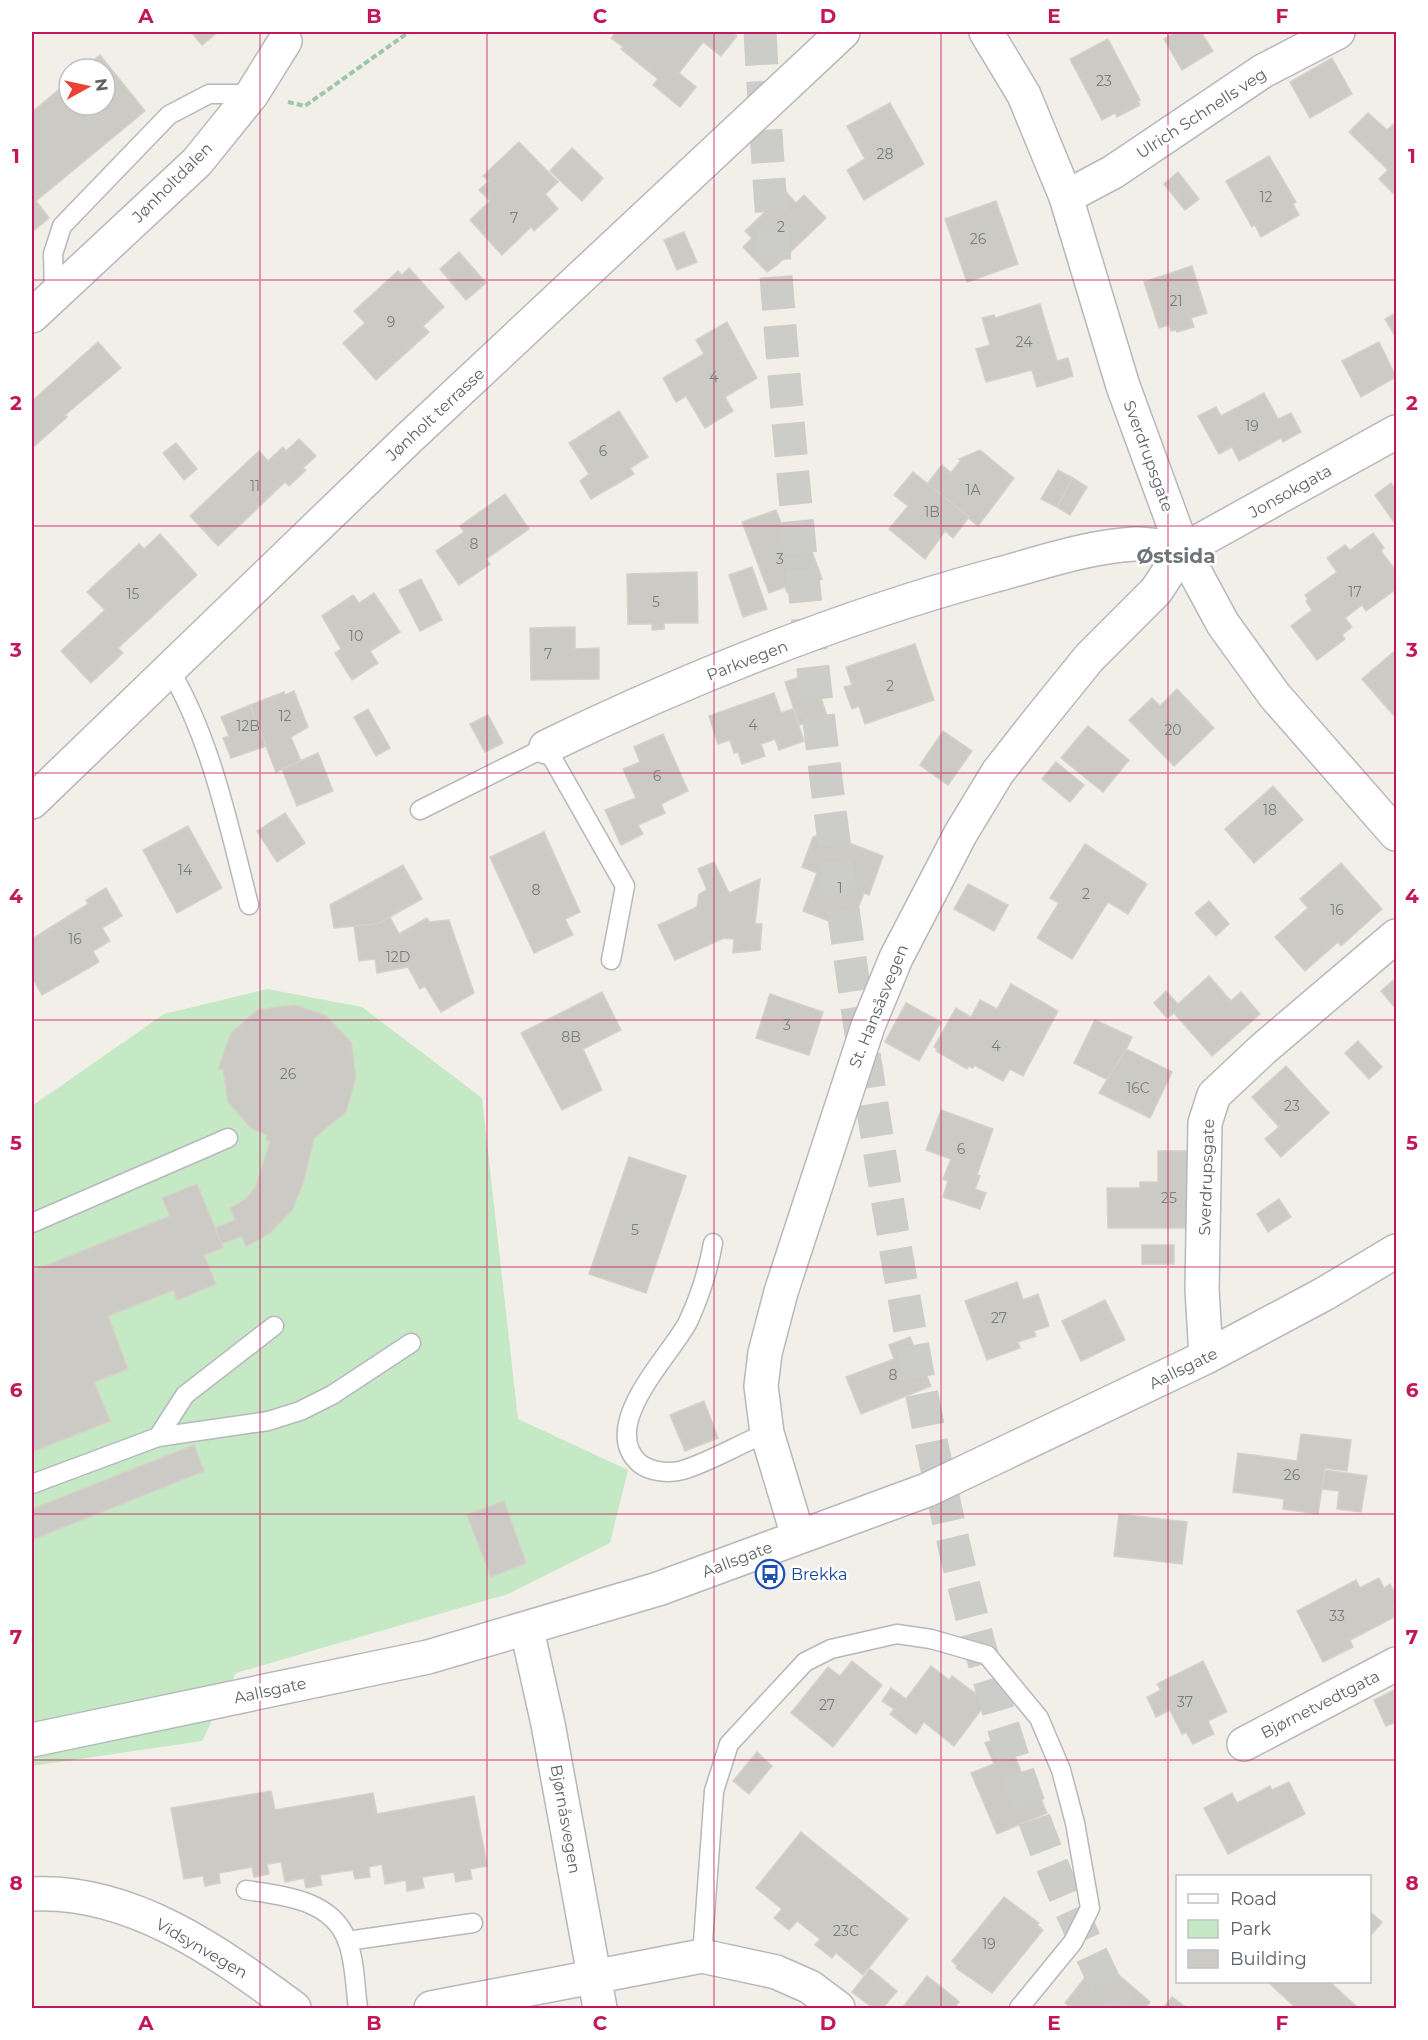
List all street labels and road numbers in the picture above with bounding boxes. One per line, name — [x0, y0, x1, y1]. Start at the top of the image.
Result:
street label: Ulrich Schnells veg — [1133, 64, 1270, 163]
street label: Jønholtdalen — [128, 138, 216, 227]
street label: Jønholt terrasse — [382, 364, 488, 465]
street label: Sverdrupsgate — [1120, 398, 1177, 514]
street label: Jonsokgata — [1245, 461, 1335, 523]
street label: Parkvegen — [704, 636, 791, 685]
street label: St. Hansåsvegen — [845, 942, 912, 1071]
street label: Sverdrupsgate — [1195, 1118, 1218, 1236]
street label: Aallsgate — [1146, 1344, 1220, 1393]
street label: Aallsgate — [699, 1537, 775, 1582]
street label: Bjørnetvedtgata — [1258, 1666, 1383, 1743]
street label: Aallsgate — [232, 1674, 308, 1707]
street label: Bjørnåsvegen — [547, 1763, 584, 1875]
street label: Vidsynvegen — [153, 1915, 251, 1982]

